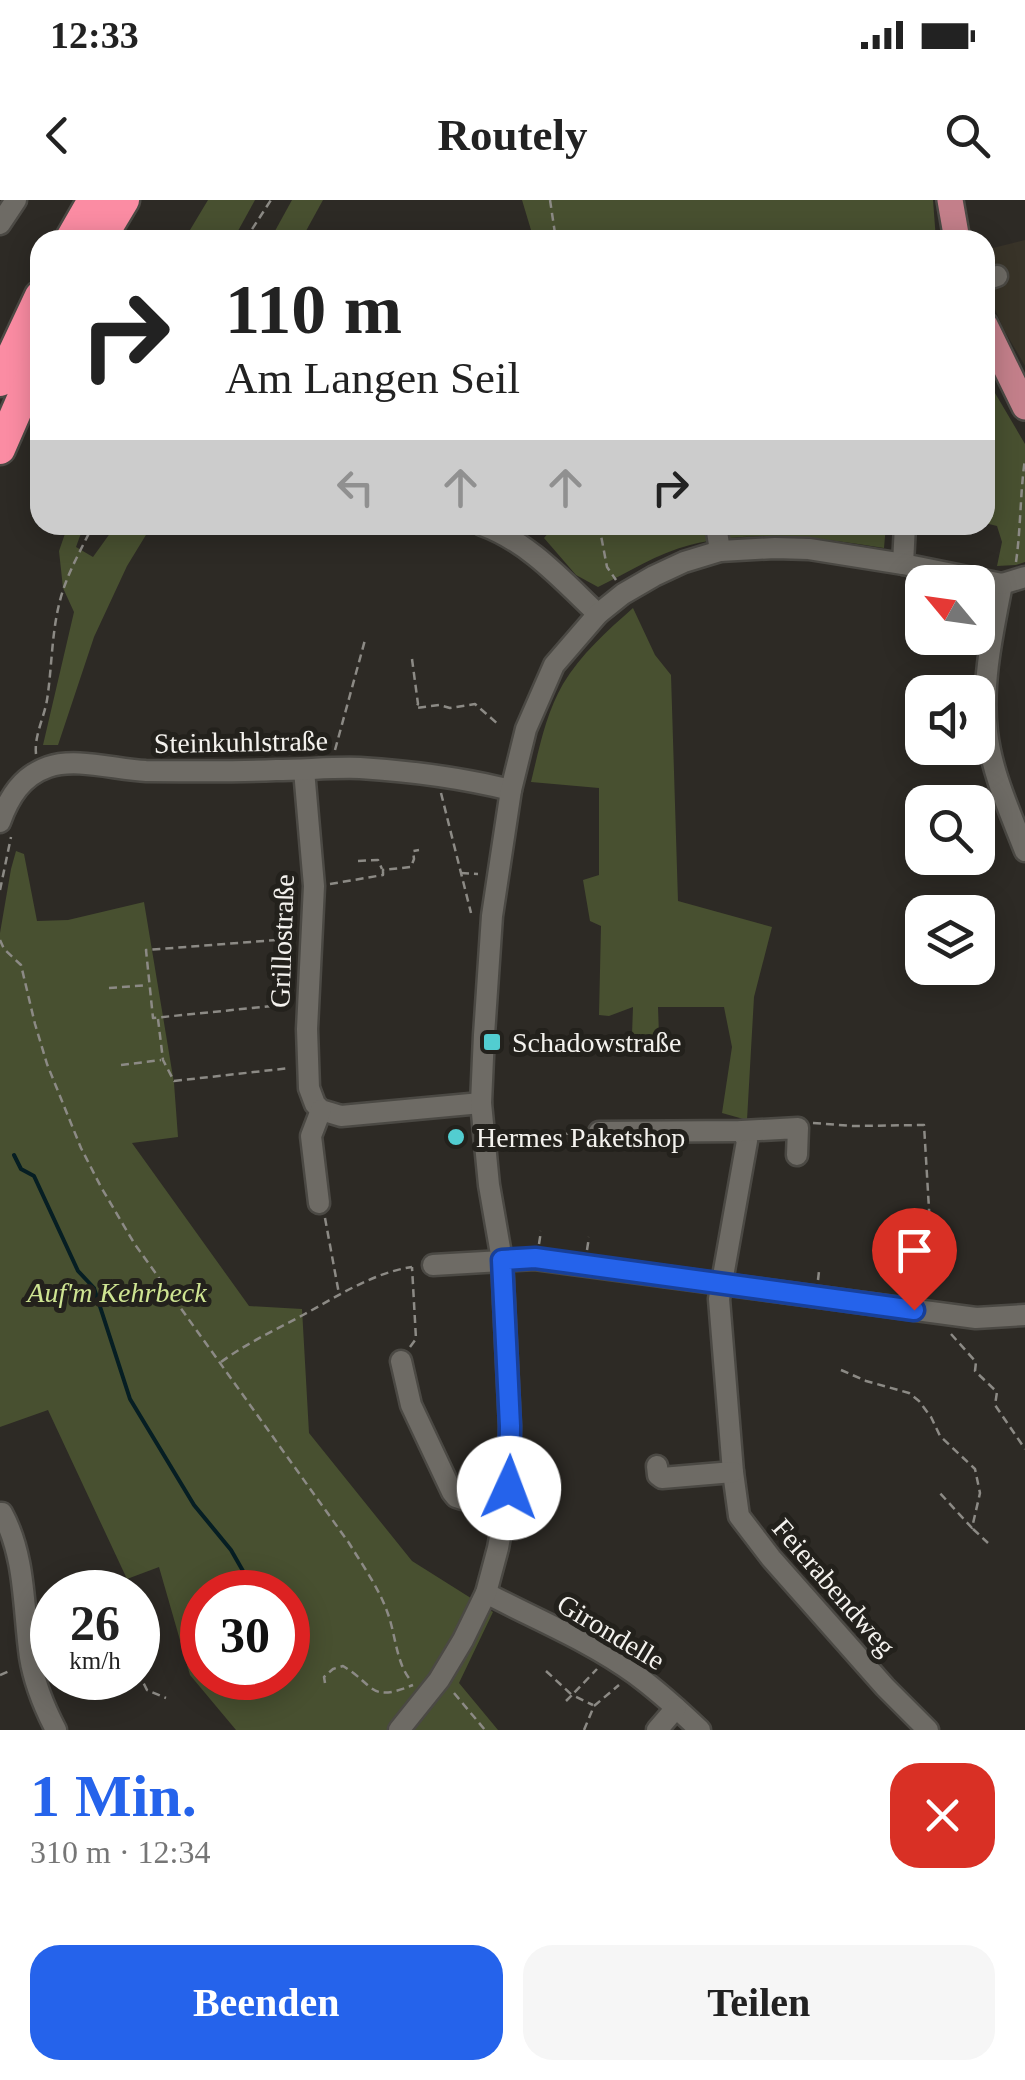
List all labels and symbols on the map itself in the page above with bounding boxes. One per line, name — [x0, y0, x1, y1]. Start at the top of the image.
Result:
north arrow — [905, 565, 995, 655]
street label: Steinkuhlstraße — [154, 725, 328, 759]
street label: Grillostraße — [264, 874, 300, 1008]
place label: Schadowstraße — [512, 1027, 682, 1058]
marker: Schadowstraße — [481, 1031, 503, 1053]
place label: Hermes Paketshop — [476, 1122, 685, 1153]
marker: Hermes Paketshop — [445, 1126, 467, 1148]
pin — [872, 1208, 957, 1311]
park label: Auf'm Kehrbeck — [25, 1277, 207, 1308]
position arrow — [457, 1436, 561, 1540]
street label: Feierabendweg — [766, 1512, 902, 1662]
speed limit sign: 30 — [180, 1570, 310, 1700]
street label: Girondelle — [552, 1588, 670, 1676]

